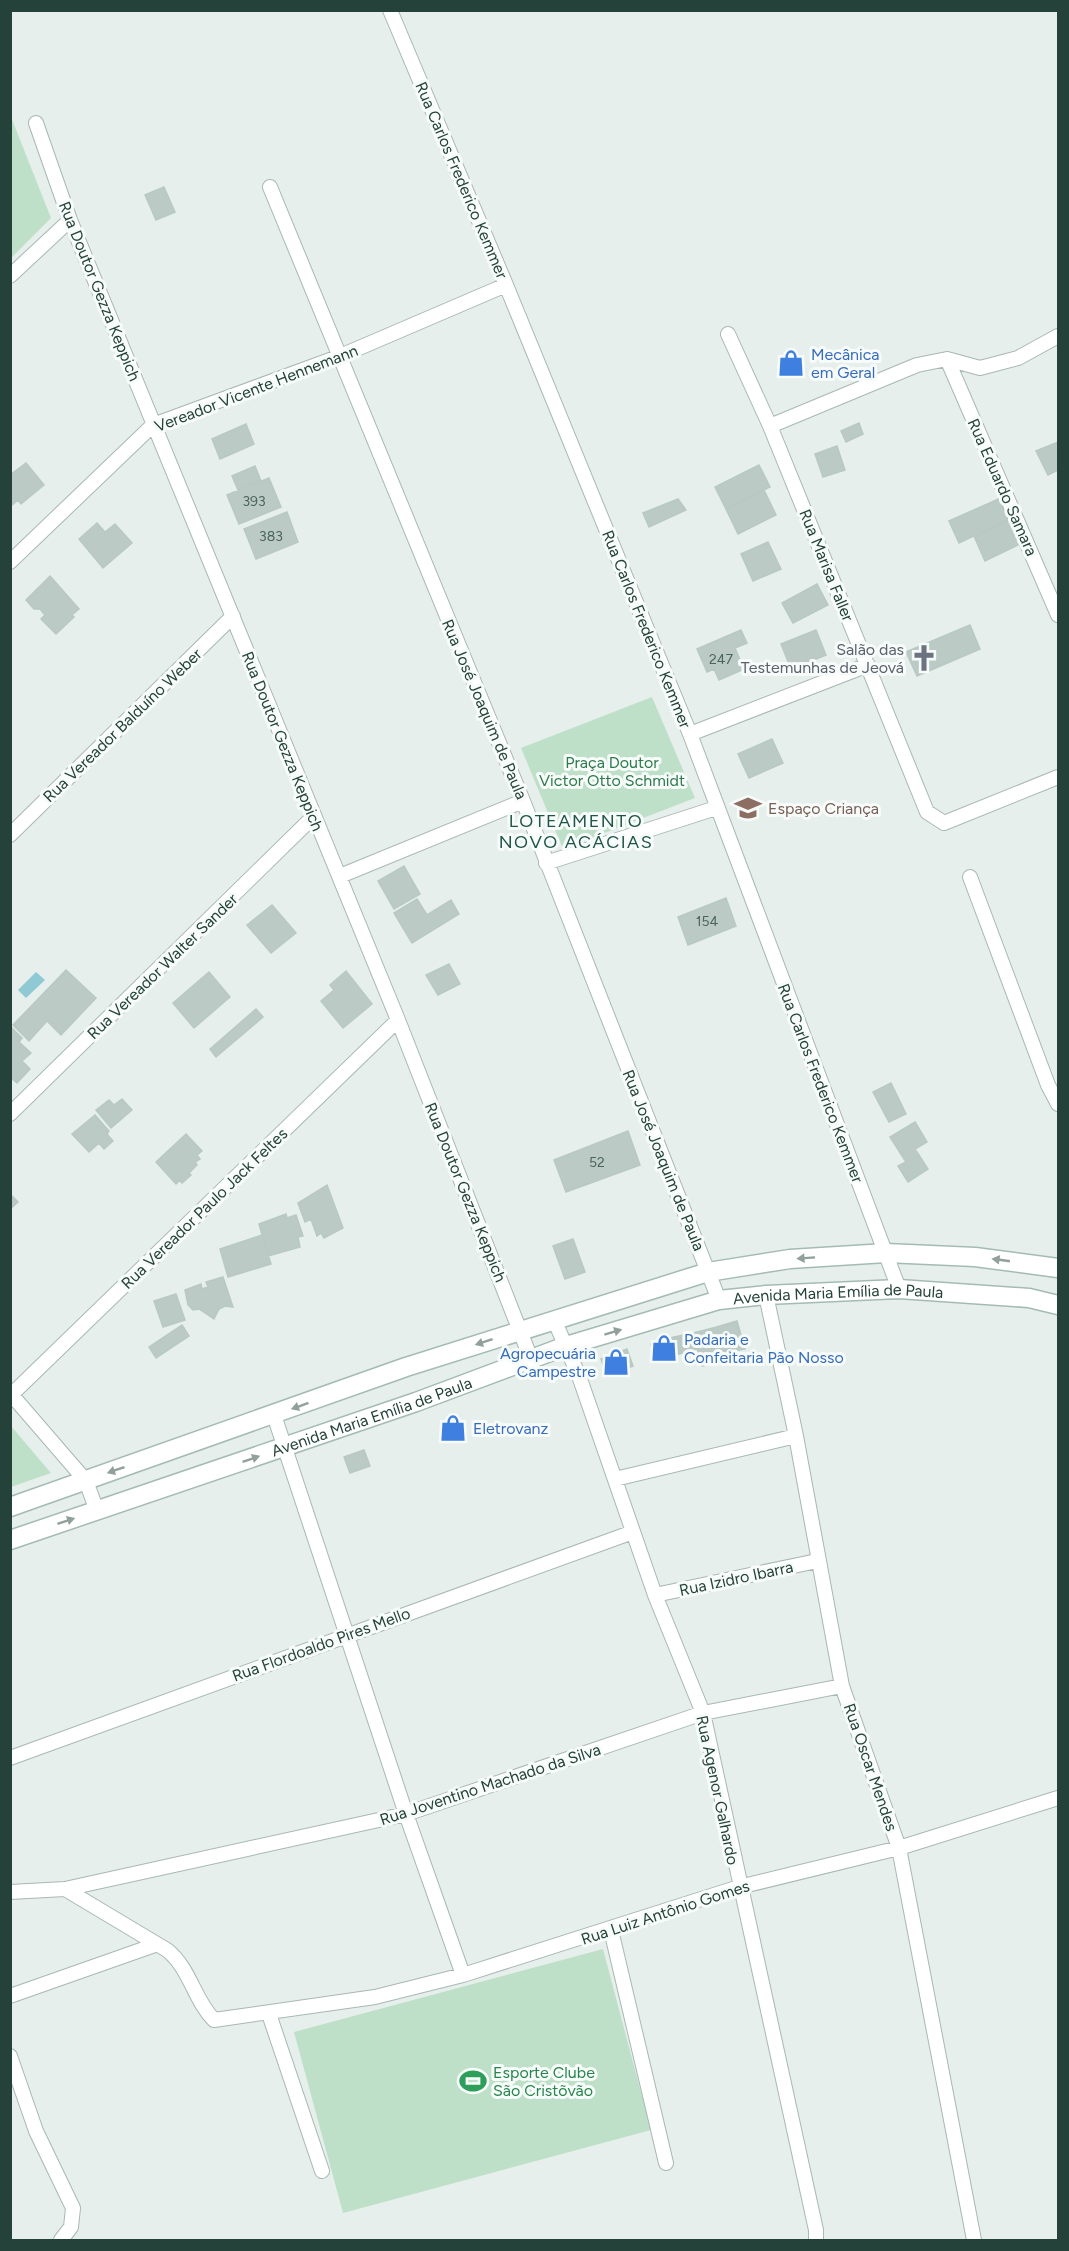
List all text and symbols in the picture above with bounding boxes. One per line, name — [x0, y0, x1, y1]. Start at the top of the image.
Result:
street label: Rua Carlos Frederico Kemmer — [411, 79, 512, 282]
street label: Rua Doutor Gezza Keppich — [55, 199, 144, 384]
street label: Vereador Vicente Hennemann — [152, 341, 361, 436]
place label: Mecânica em Geral — [811, 345, 880, 382]
shop icon: Mecânica em Geral — [776, 348, 806, 378]
street label: Rua Eduardo Samara — [964, 416, 1041, 559]
house number: 393 — [242, 493, 266, 510]
street label: Rua Marisa Faller — [795, 506, 858, 625]
street label: Rua Carlos Frederico Kemmer — [598, 527, 695, 732]
house number: 383 — [259, 528, 283, 545]
street label: Rua José Joaquim de Paula — [438, 616, 531, 802]
place label: Salão das Testemunhas de Jeová — [741, 640, 904, 677]
church icon: Salão das Testemunhas de Jeová — [909, 643, 939, 673]
street label: Rua Vereador Balduíno Weber — [39, 644, 206, 806]
street label: Rua Doutor Gezza Keppich — [238, 649, 327, 834]
house number: 247 — [709, 651, 733, 668]
park label: Praça Doutor Victor Otto Schmidt — [539, 753, 685, 790]
school or university icon: Espaço Criança — [733, 793, 763, 823]
place label: Espaço Criança — [768, 799, 879, 818]
district label: LOTEAMENTO NOVO ACÁCIAS — [499, 810, 653, 853]
street label: Rua Vereador Walter Sander — [83, 889, 242, 1043]
house number: 154 — [696, 913, 719, 930]
street label: Rua Carlos Frederico Kemmer — [774, 981, 868, 1186]
street label: Rua José Joaquim de Paula — [618, 1067, 709, 1254]
street label: Rua Doutor Gezza Keppich — [421, 1100, 510, 1285]
street label: Rua Vereador Paulo Jack Feltes — [117, 1124, 291, 1293]
house number: 52 — [589, 1154, 605, 1171]
one-way arrow — [797, 1254, 816, 1263]
one-way arrow — [991, 1256, 1010, 1265]
street label: Avenida Maria Emília de Paula — [732, 1280, 944, 1308]
one-way arrow — [604, 1327, 622, 1336]
place label: Padaria e Confeitaria Pão Nosso — [684, 1330, 844, 1367]
shop icon: Padaria e Confeitaria Pão Nosso — [649, 1333, 679, 1363]
one-way arrow — [475, 1338, 493, 1347]
place label: Agropecuária Campestre — [500, 1344, 596, 1381]
shop icon: Agropecuária Campestre — [601, 1347, 631, 1377]
street label: Avenida Maria Emília de Paula — [269, 1373, 474, 1460]
one-way arrow — [291, 1401, 309, 1411]
shop icon: Eletrovanz — [438, 1413, 468, 1443]
place label: Eletrovanz — [473, 1419, 548, 1438]
one-way arrow — [242, 1453, 260, 1463]
one-way arrow — [107, 1466, 125, 1476]
one-way arrow — [57, 1516, 75, 1526]
street label: Rua Izidro Ibarra — [677, 1557, 795, 1600]
street label: Rua Flordoaldo Pires Mello — [230, 1603, 413, 1686]
street label: Rua Oscar Mendes — [840, 1701, 901, 1834]
street label: Rua Agenor Galhardo — [692, 1714, 743, 1867]
street label: Rua Joventino Machado da Silva — [377, 1740, 603, 1829]
street label: Rua Luiz Antônio Gomes — [579, 1876, 752, 1949]
place label: Esporte Clube São Cristõvão — [493, 2063, 595, 2100]
sports icon: Esporte Clube São Cristõvão — [458, 2066, 488, 2096]

